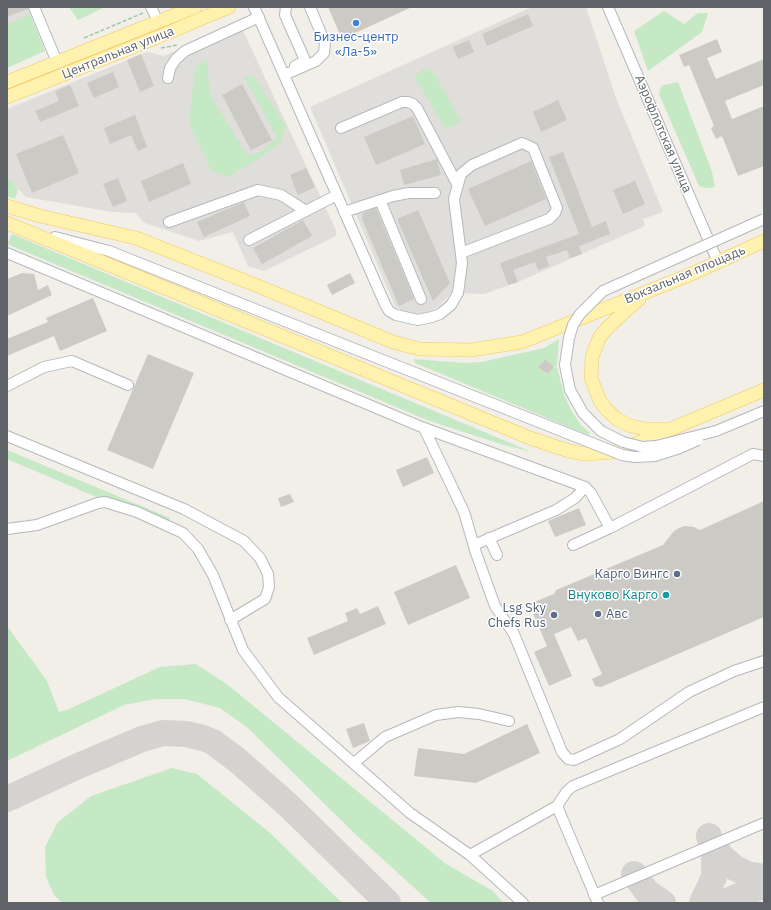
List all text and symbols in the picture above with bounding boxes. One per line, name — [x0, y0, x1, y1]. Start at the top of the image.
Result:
marker: Бизнес-центр «Ла-5» — [351, 18, 361, 28]
street label: Центральная улица — [60, 23, 176, 83]
place label: Бизнес-центр «Ла-5» — [313, 29, 399, 60]
street label: Аэрофлотская улица — [631, 73, 695, 195]
street label: Вокзальная площадь — [622, 243, 748, 307]
place label: Карго Вингс — [594, 566, 669, 582]
marker: Карго Вингс — [672, 569, 682, 579]
place label: Внуково Карго — [568, 587, 658, 603]
marker: Внуково Карго — [661, 590, 671, 600]
place label: Lsg Sky Chefs Rus — [488, 600, 546, 631]
place label: Авс — [606, 606, 628, 622]
marker: Авс — [593, 609, 603, 619]
marker: Lsg Sky Chefs Rus — [549, 610, 559, 620]

